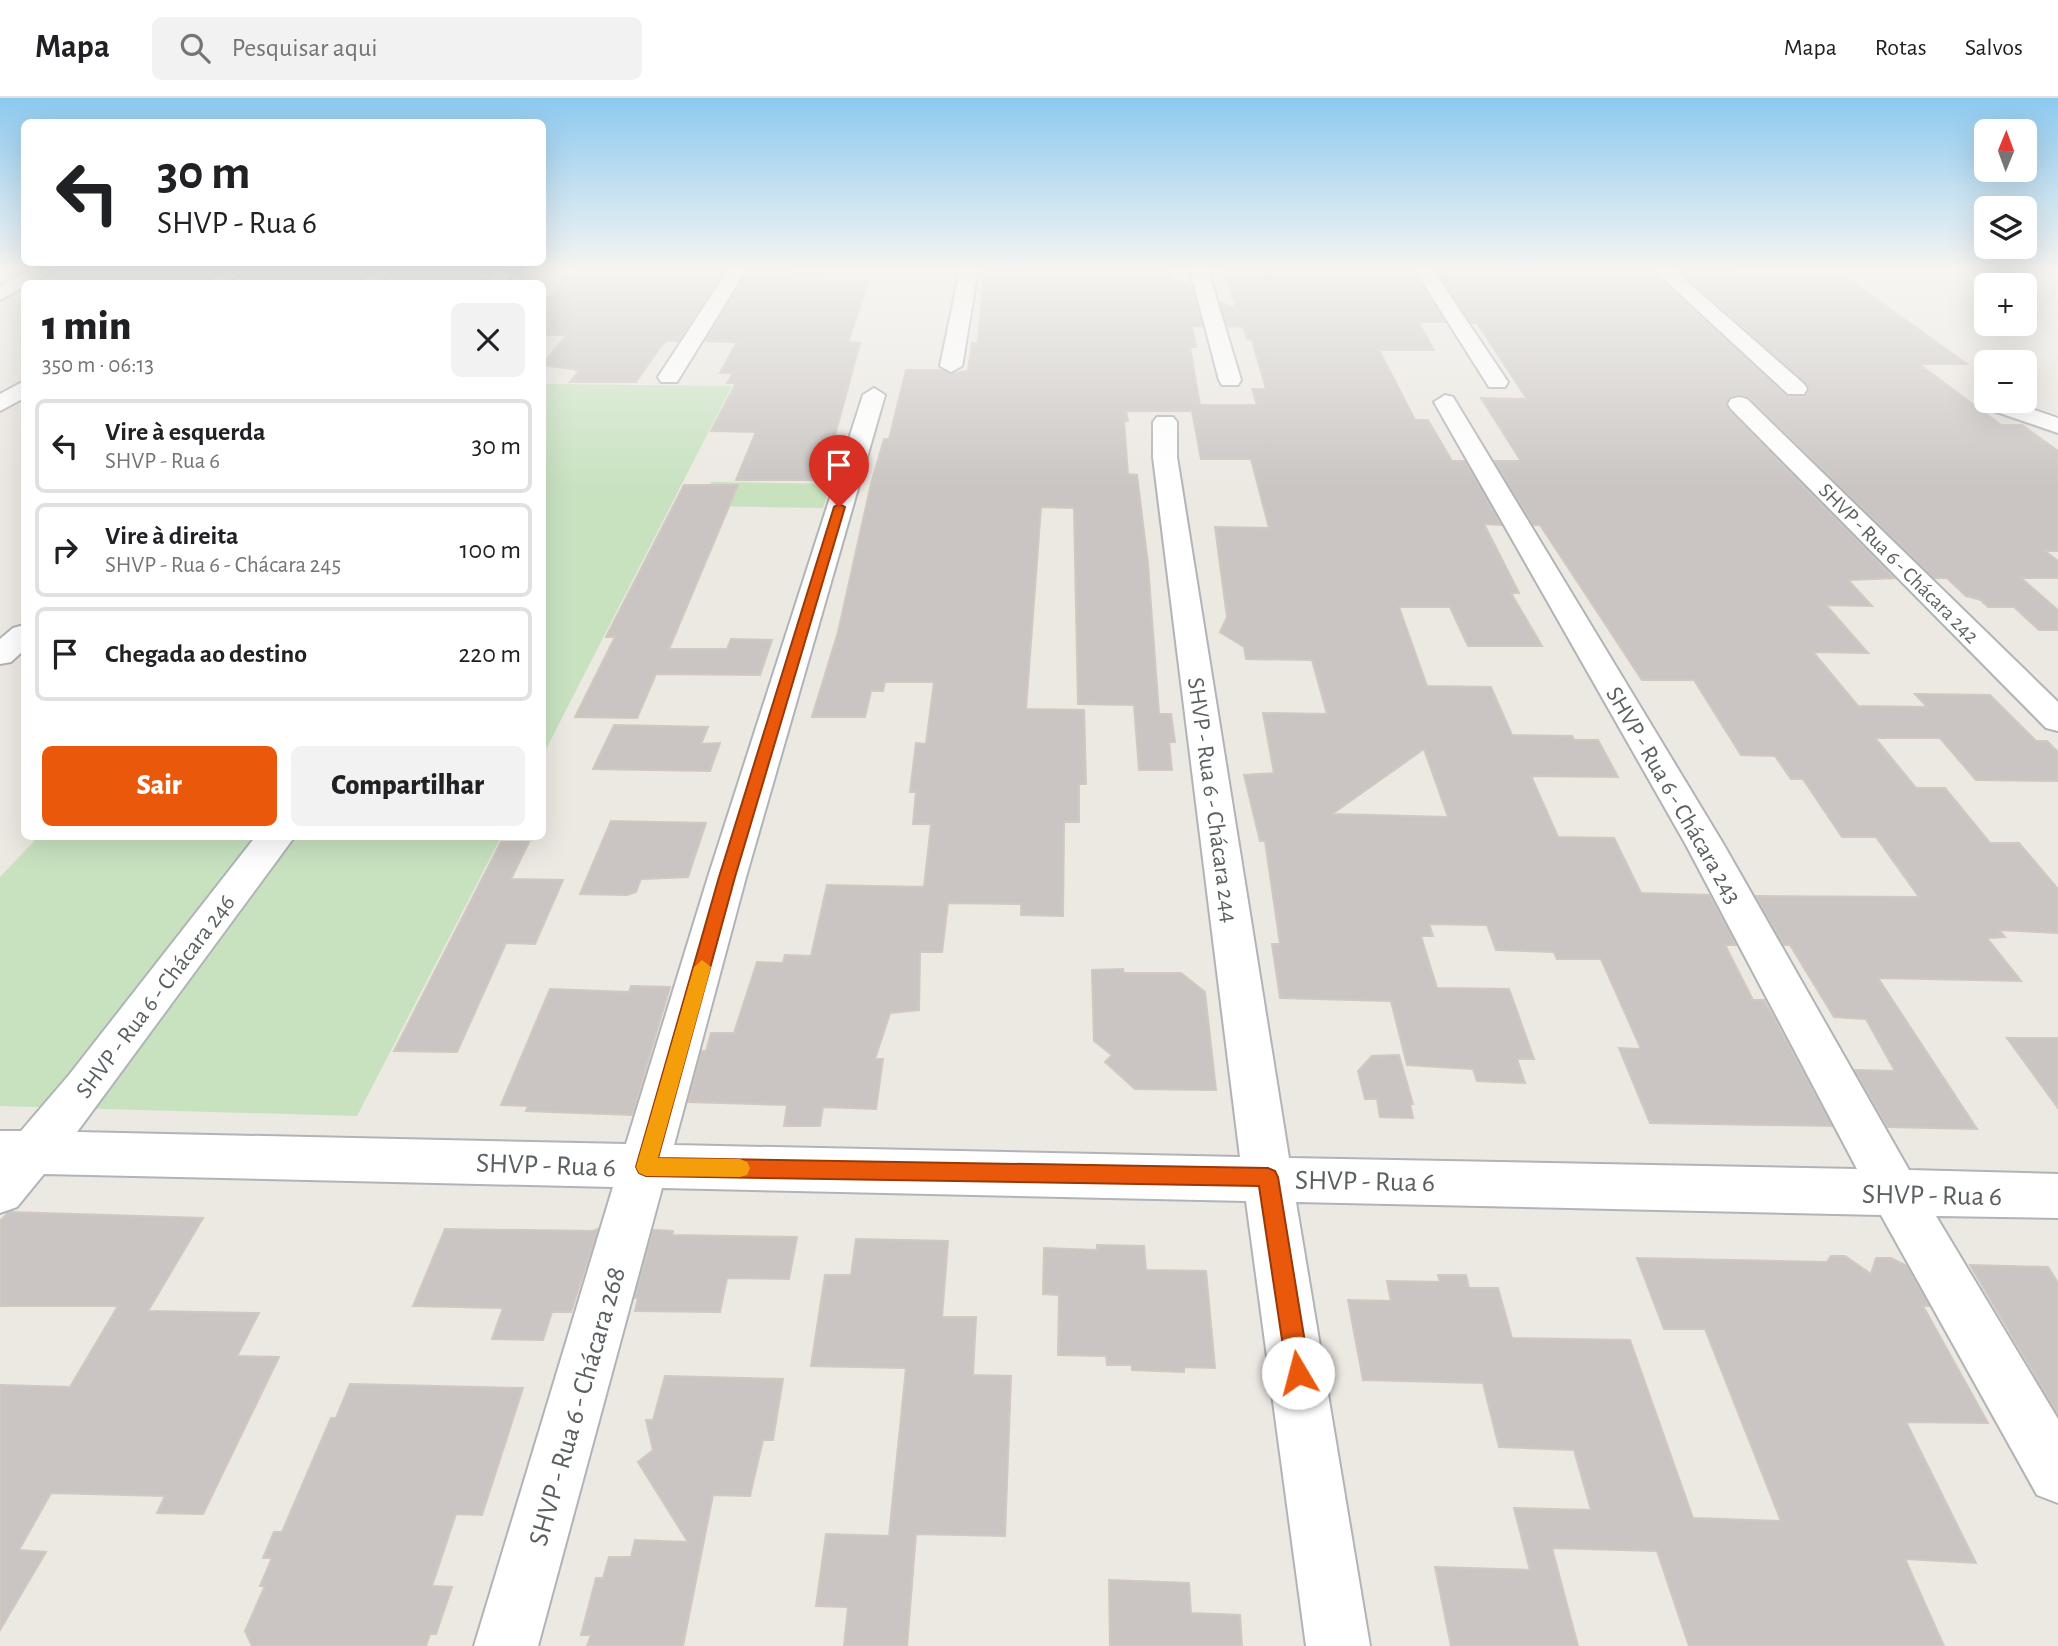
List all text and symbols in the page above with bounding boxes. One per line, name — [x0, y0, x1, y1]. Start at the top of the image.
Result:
search box — [152, 17, 642, 80]
icon: search — [176, 29, 214, 67]
text: Mapa — [35, 31, 110, 64]
text: Pesquisar aqui — [232, 35, 378, 61]
text: Mapa — [1784, 36, 1837, 60]
text: Rotas — [1875, 36, 1927, 60]
text: Salvos — [1965, 36, 2023, 60]
north arrow — [1974, 119, 2037, 182]
map controls — [1974, 119, 2037, 413]
icon: left — [42, 147, 133, 238]
text: 30 m — [157, 149, 251, 198]
button: layers — [1974, 196, 2037, 259]
text: SHVP - Rua 6 — [157, 207, 317, 239]
button: + — [1974, 273, 2037, 336]
button: close — [451, 303, 525, 377]
text: 1 min — [42, 305, 131, 347]
button: − — [1974, 350, 2037, 413]
text: 350 m · 06:13 — [42, 354, 154, 377]
text: Vire à esquerda — [105, 419, 266, 445]
icon: left — [46, 427, 84, 465]
text: 30 m — [471, 433, 521, 459]
pin — [809, 435, 869, 507]
icon: arrive — [820, 446, 858, 484]
text: SHVP - Rua 6 — [105, 450, 220, 473]
street label: SHVP - Rua 6 - Chácara 242 — [1815, 479, 1983, 647]
text: Vire à direita — [105, 523, 239, 549]
icon: right — [46, 531, 84, 569]
text: 100 m — [460, 537, 521, 563]
text: SHVP - Rua 6 - Chácara 245 — [105, 554, 341, 577]
icon: arrive — [46, 635, 84, 673]
text: Chegada ao destino — [105, 641, 307, 667]
text: 220 m — [459, 641, 521, 667]
street label: SHVP - Rua 6 - Chácara 244 — [1183, 676, 1241, 924]
street label: SHVP - Rua 6 - Chácara 243 — [1601, 683, 1745, 908]
button: Sair — [42, 746, 277, 826]
button: Compartilhar — [291, 746, 525, 826]
street label: SHVP - Rua 6 - Chácara 246 — [72, 891, 240, 1103]
street label: SHVP - Rua 6 — [475, 1150, 616, 1182]
street label: SHVP - Rua 6 — [1295, 1167, 1435, 1197]
street label: SHVP - Rua 6 — [1862, 1181, 2002, 1211]
street label: SHVP - Rua 6 - Chácara 268 — [525, 1264, 631, 1549]
position arrow — [1261, 1336, 1335, 1410]

